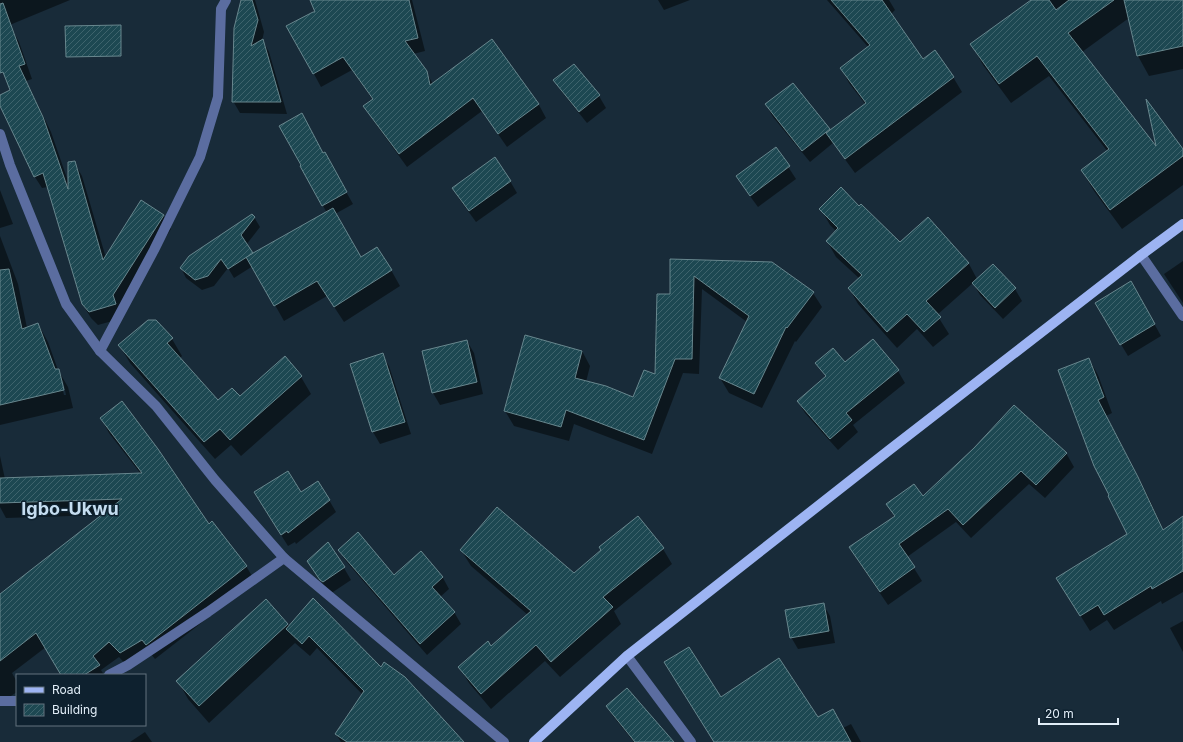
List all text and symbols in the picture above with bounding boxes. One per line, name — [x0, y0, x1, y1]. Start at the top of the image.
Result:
district label: Igbo-Ukwu — [21, 498, 119, 519]
legend — [16, 674, 146, 726]
text: Road — [52, 682, 81, 697]
scale bar — [1039, 700, 1118, 726]
text: Building — [52, 702, 97, 717]
text: 20 m — [1045, 706, 1074, 721]

